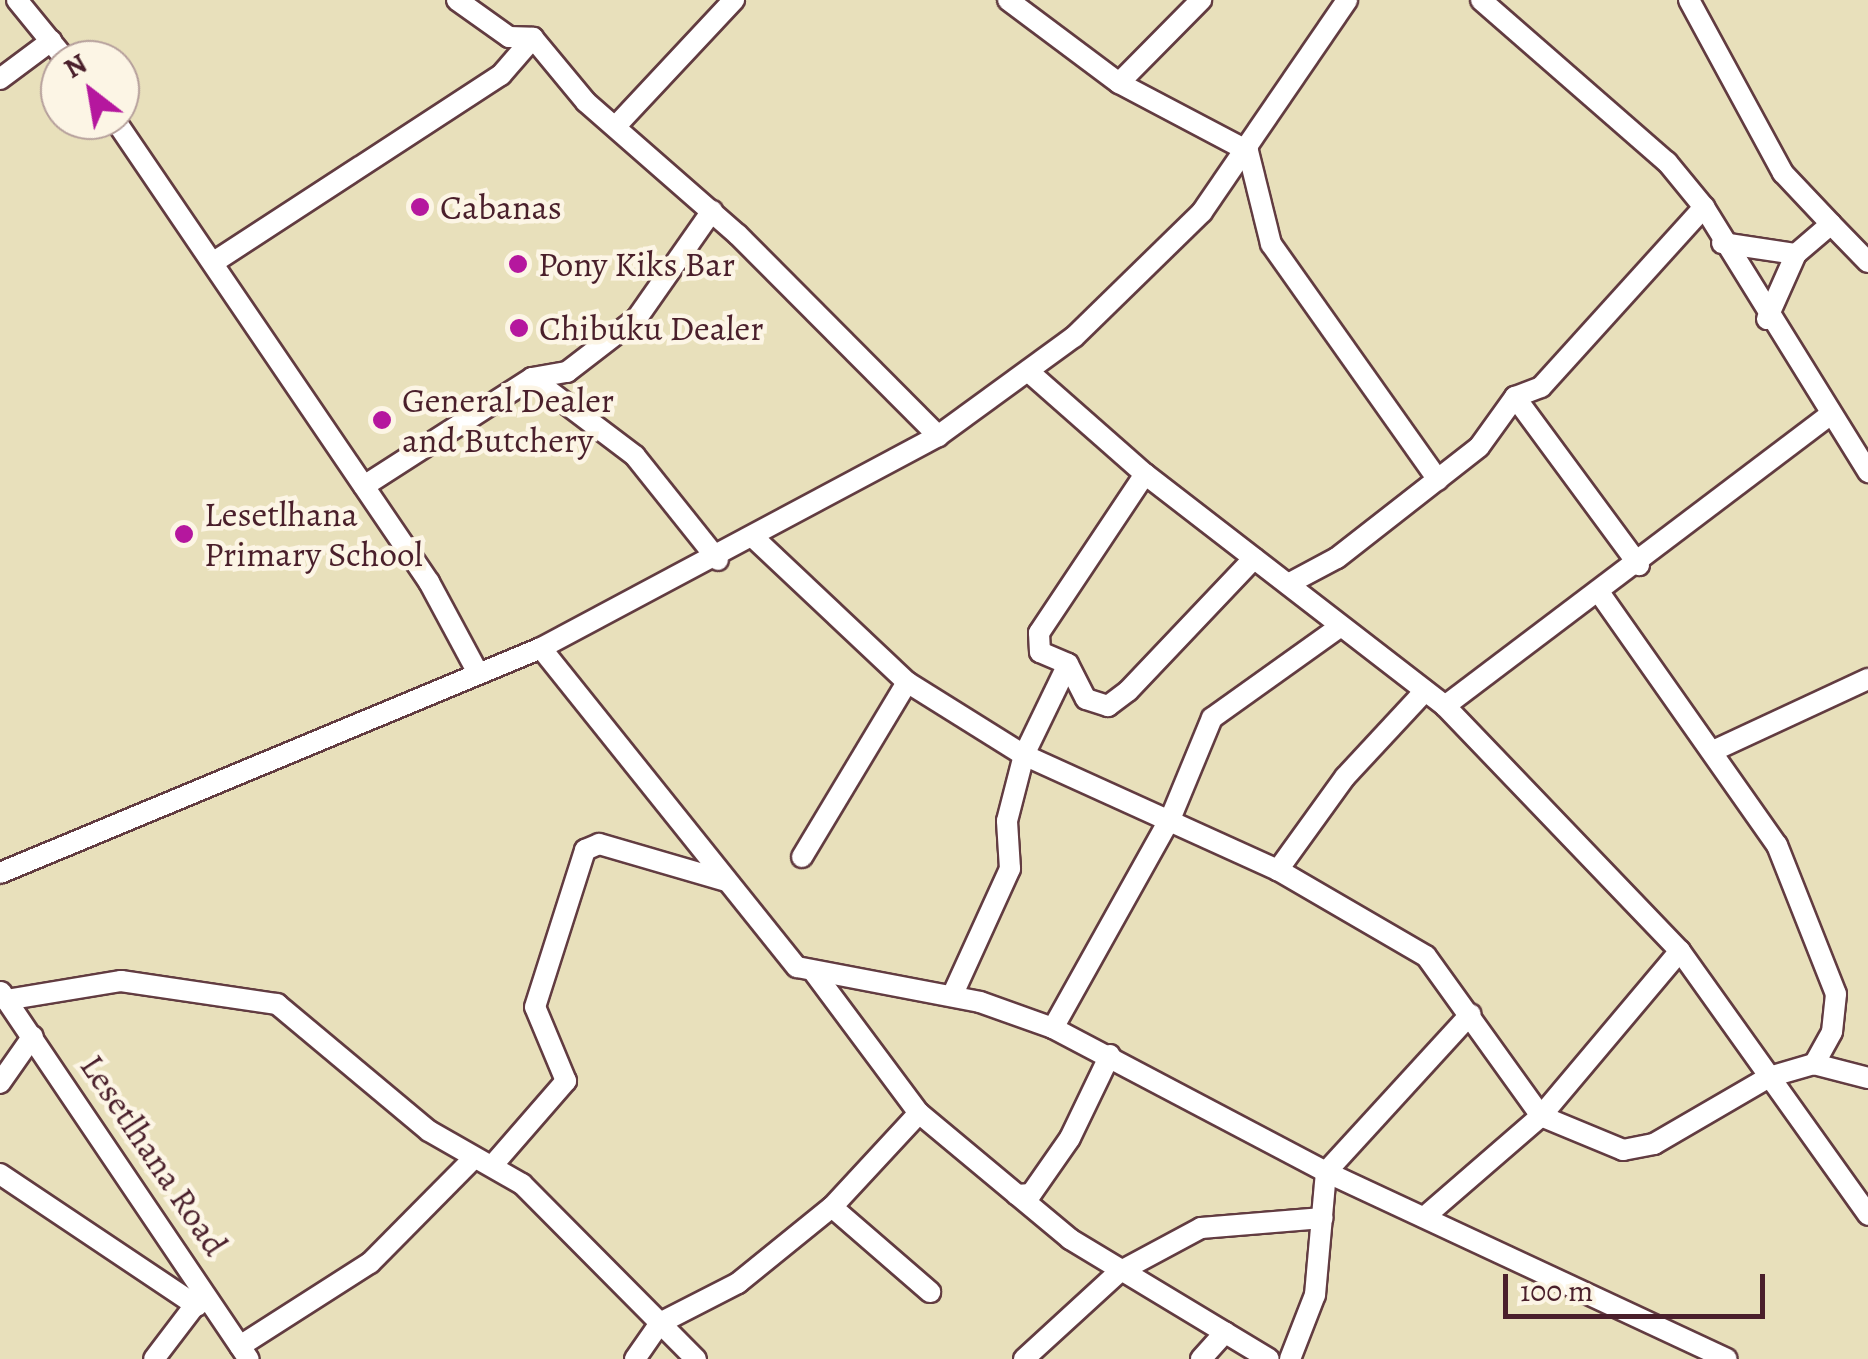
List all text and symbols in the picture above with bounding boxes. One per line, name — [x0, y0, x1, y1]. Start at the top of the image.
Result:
north arrow — [40, 40, 140, 140]
text: N — [57, 44, 94, 88]
place label: Cabanas — [440, 186, 562, 228]
marker: Cabanas — [409, 196, 431, 218]
place label: Pony Kiks Bar — [538, 243, 735, 285]
marker: Pony Kiks Bar — [507, 253, 529, 275]
place label: Chibuku Dealer — [539, 307, 764, 349]
marker: Chibuku Dealer — [508, 317, 530, 339]
place label: General Dealer and Butchery — [402, 379, 614, 461]
marker: General Dealer and Butchery — [371, 409, 393, 431]
place label: Lesetlhana Primary School — [204, 493, 423, 575]
marker: Lesetlhana Primary School — [173, 523, 195, 545]
street label: Lesetlhana Road — [71, 1046, 237, 1264]
scale bar — [1508, 1254, 1770, 1316]
text: 100 m — [1520, 1271, 1593, 1311]

